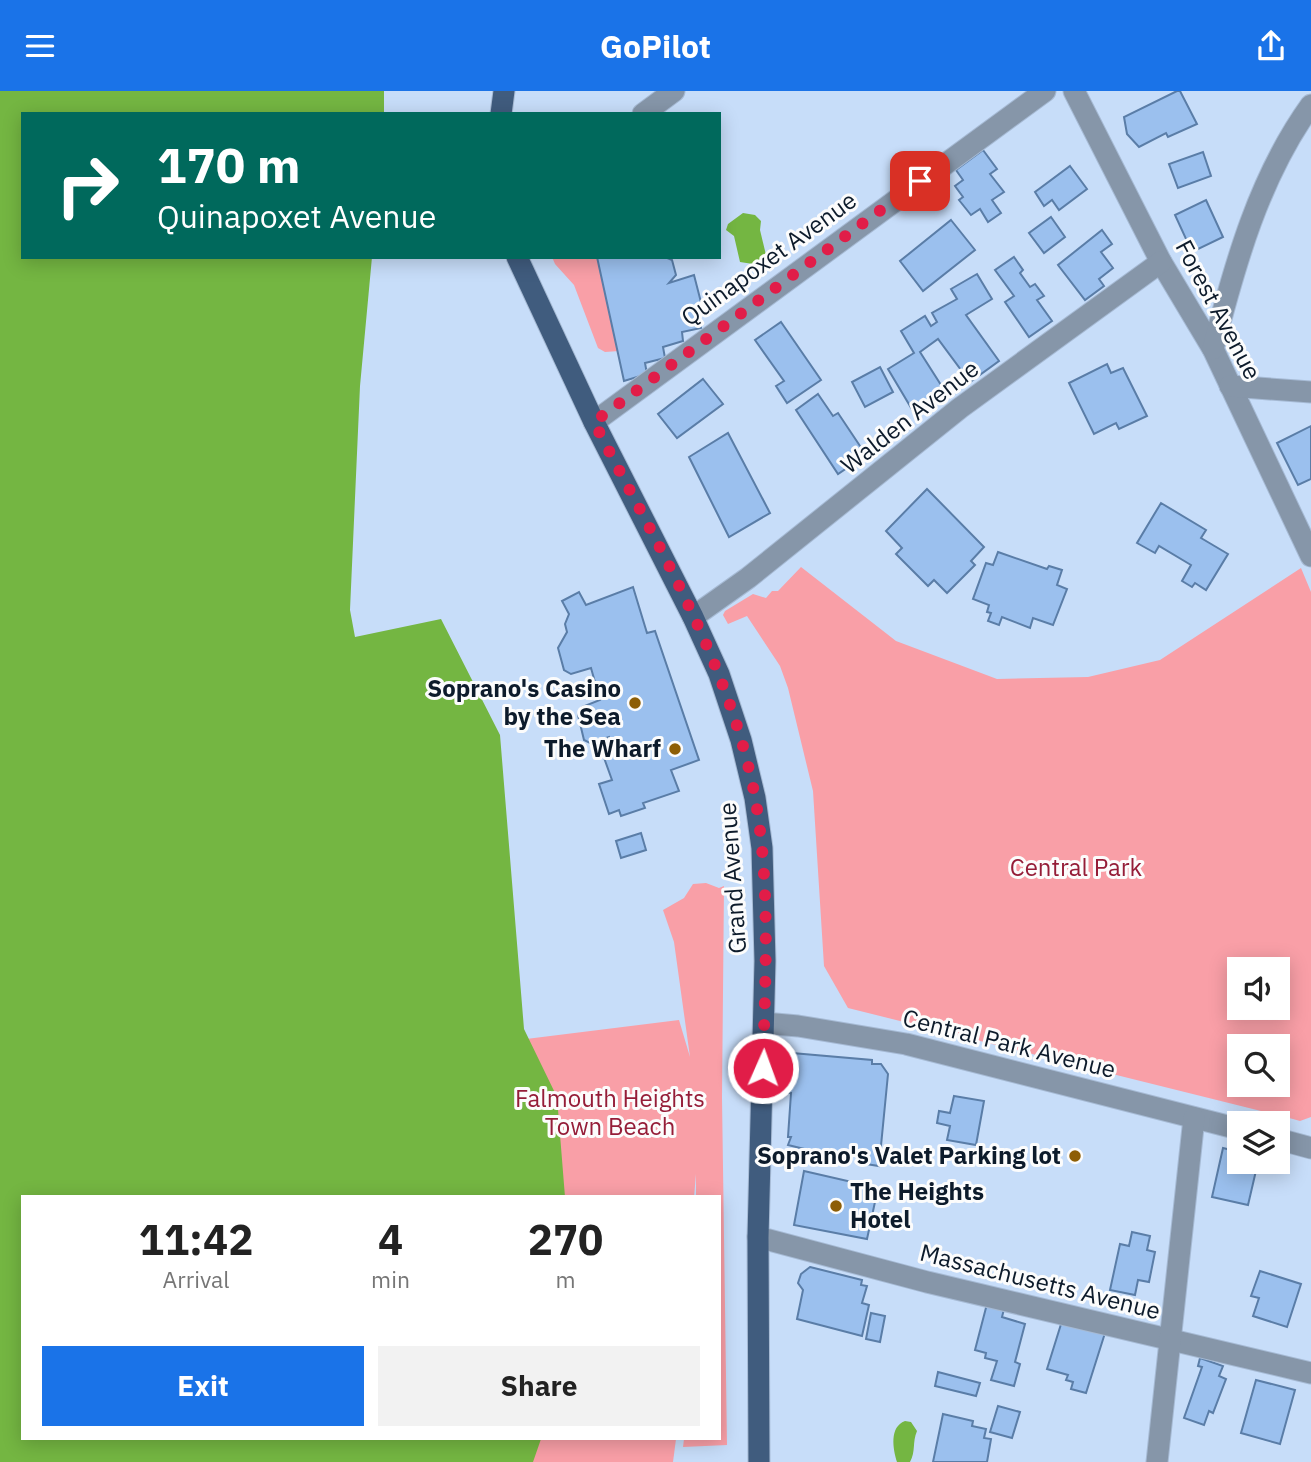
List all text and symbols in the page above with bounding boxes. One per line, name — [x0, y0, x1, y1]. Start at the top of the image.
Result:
text: GoPilot — [600, 25, 711, 67]
icon: menu — [21, 27, 59, 65]
icon: share — [1252, 27, 1290, 65]
text: 170 m — [157, 133, 301, 196]
icon: right — [42, 140, 133, 231]
pin — [890, 151, 950, 211]
icon: arrive — [901, 162, 939, 200]
street label: Quinapoxet Avenue — [674, 184, 863, 333]
text: Quinapoxet Avenue — [157, 195, 436, 237]
street label: Forest Avenue — [1169, 234, 1269, 385]
street label: Walden Avenue — [834, 352, 985, 480]
place label: Soprano's Casino by the Sea — [427, 672, 621, 732]
marker: Soprano's Casino by the Sea — [627, 695, 643, 711]
place label: The Wharf — [544, 732, 661, 764]
marker: The Wharf — [667, 741, 683, 757]
street label: Grand Avenue — [711, 801, 753, 955]
park label: Central Park — [1010, 851, 1143, 883]
map controls — [1227, 957, 1290, 1174]
button: sound — [1227, 957, 1290, 1020]
street label: Central Park Avenue — [899, 1001, 1119, 1085]
position arrow — [726, 1031, 800, 1105]
button: search — [1227, 1034, 1290, 1097]
park label: Falmouth Heights Town Beach — [515, 1082, 705, 1142]
button: layers — [1227, 1111, 1290, 1174]
place label: Soprano's Valet Parking lot — [757, 1139, 1061, 1171]
marker: Soprano's Valet Parking lot — [1067, 1148, 1083, 1164]
place label: The Heights Hotel — [850, 1175, 984, 1235]
marker: The Heights Hotel — [828, 1198, 844, 1214]
text: 11:42 — [139, 1212, 253, 1267]
text: 4 — [378, 1212, 403, 1267]
text: 270 — [528, 1212, 603, 1267]
street label: Massachusetts Avenue — [917, 1236, 1164, 1326]
text: Arrival — [163, 1264, 230, 1294]
text: min — [371, 1264, 410, 1294]
text: m — [555, 1264, 576, 1294]
button: Exit — [42, 1346, 364, 1426]
button: Share — [378, 1346, 700, 1426]

